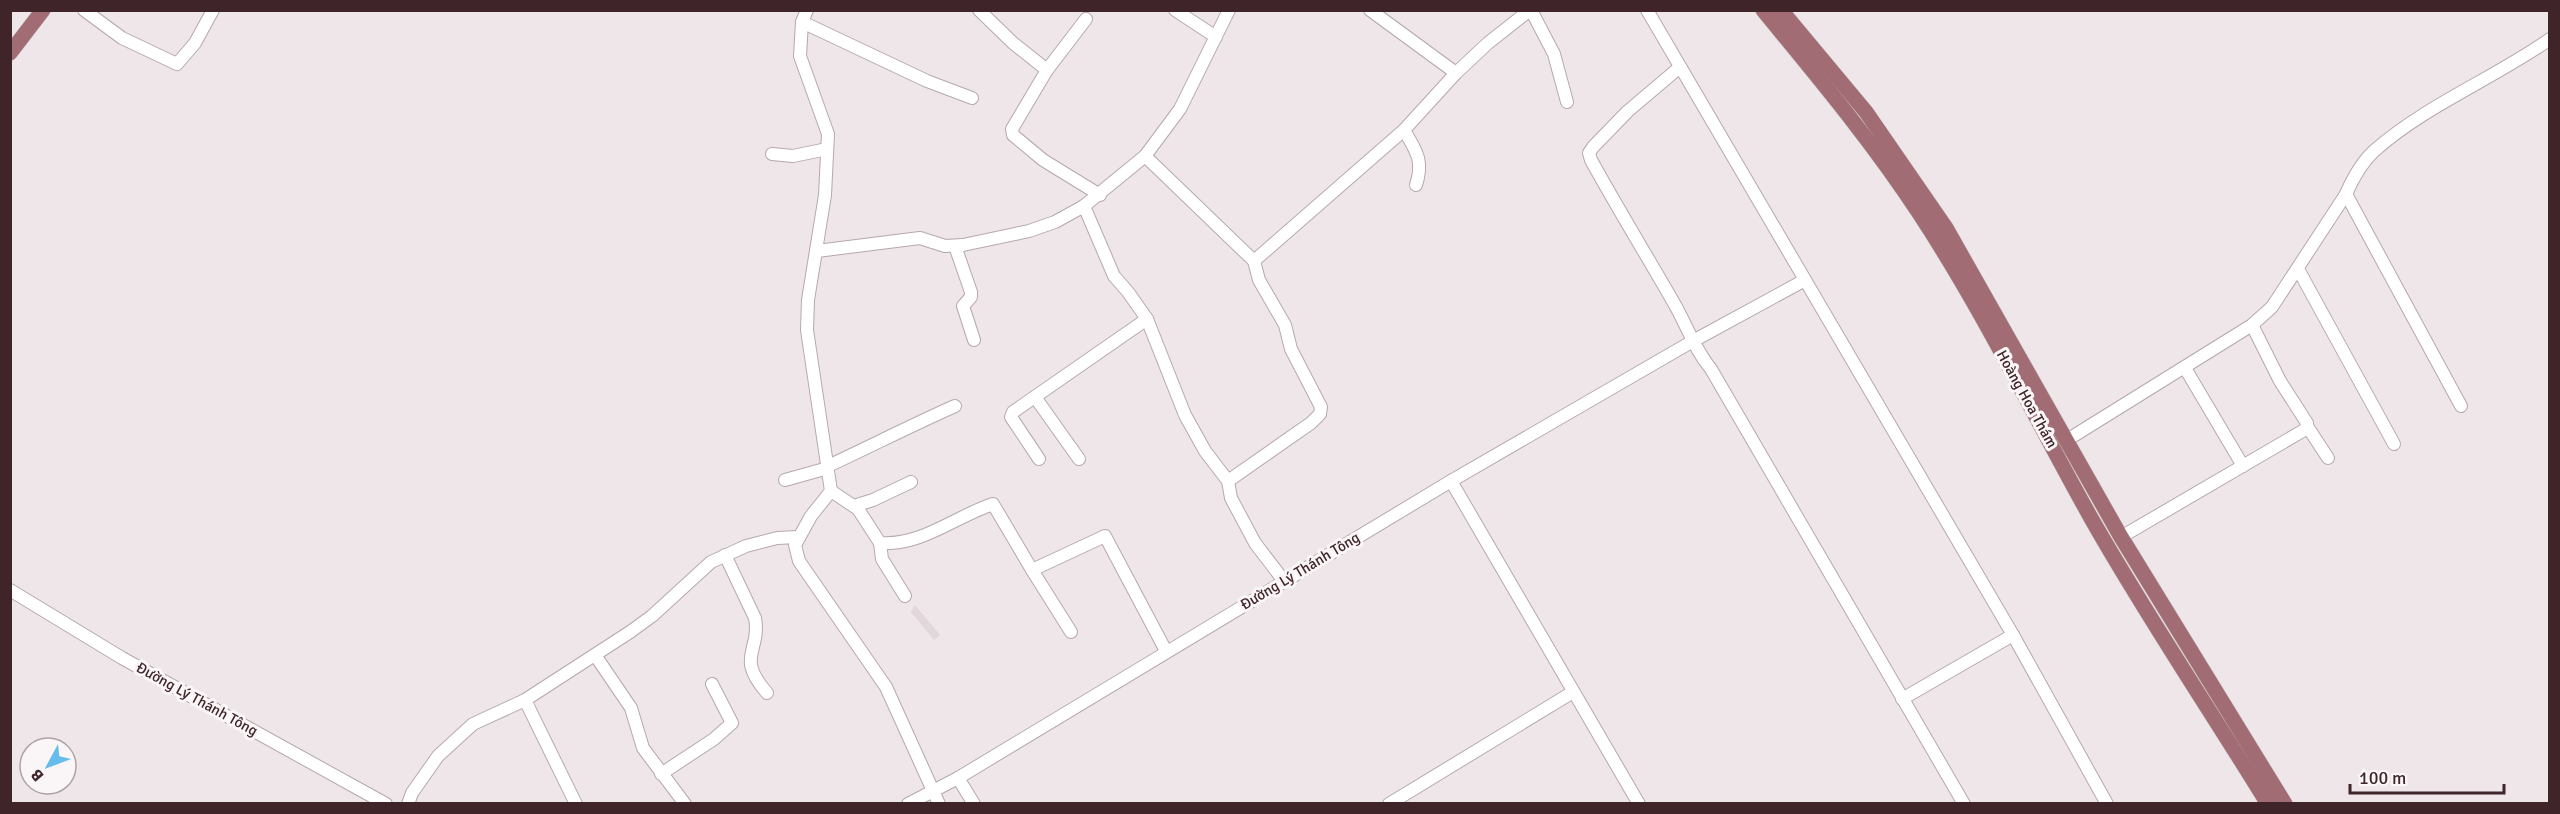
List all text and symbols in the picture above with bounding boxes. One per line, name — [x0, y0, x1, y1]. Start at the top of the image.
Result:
street label: Hoàng Hoa Thám — [1993, 347, 2061, 451]
street label: Đường Lý Thánh Tông — [1237, 528, 1363, 614]
street label: Đường Lý Thánh Tông — [133, 658, 261, 740]
north arrow — [18, 736, 78, 796]
scale bar — [2350, 757, 2504, 795]
text: B — [27, 765, 48, 785]
text: 100 m — [2359, 767, 2406, 789]

